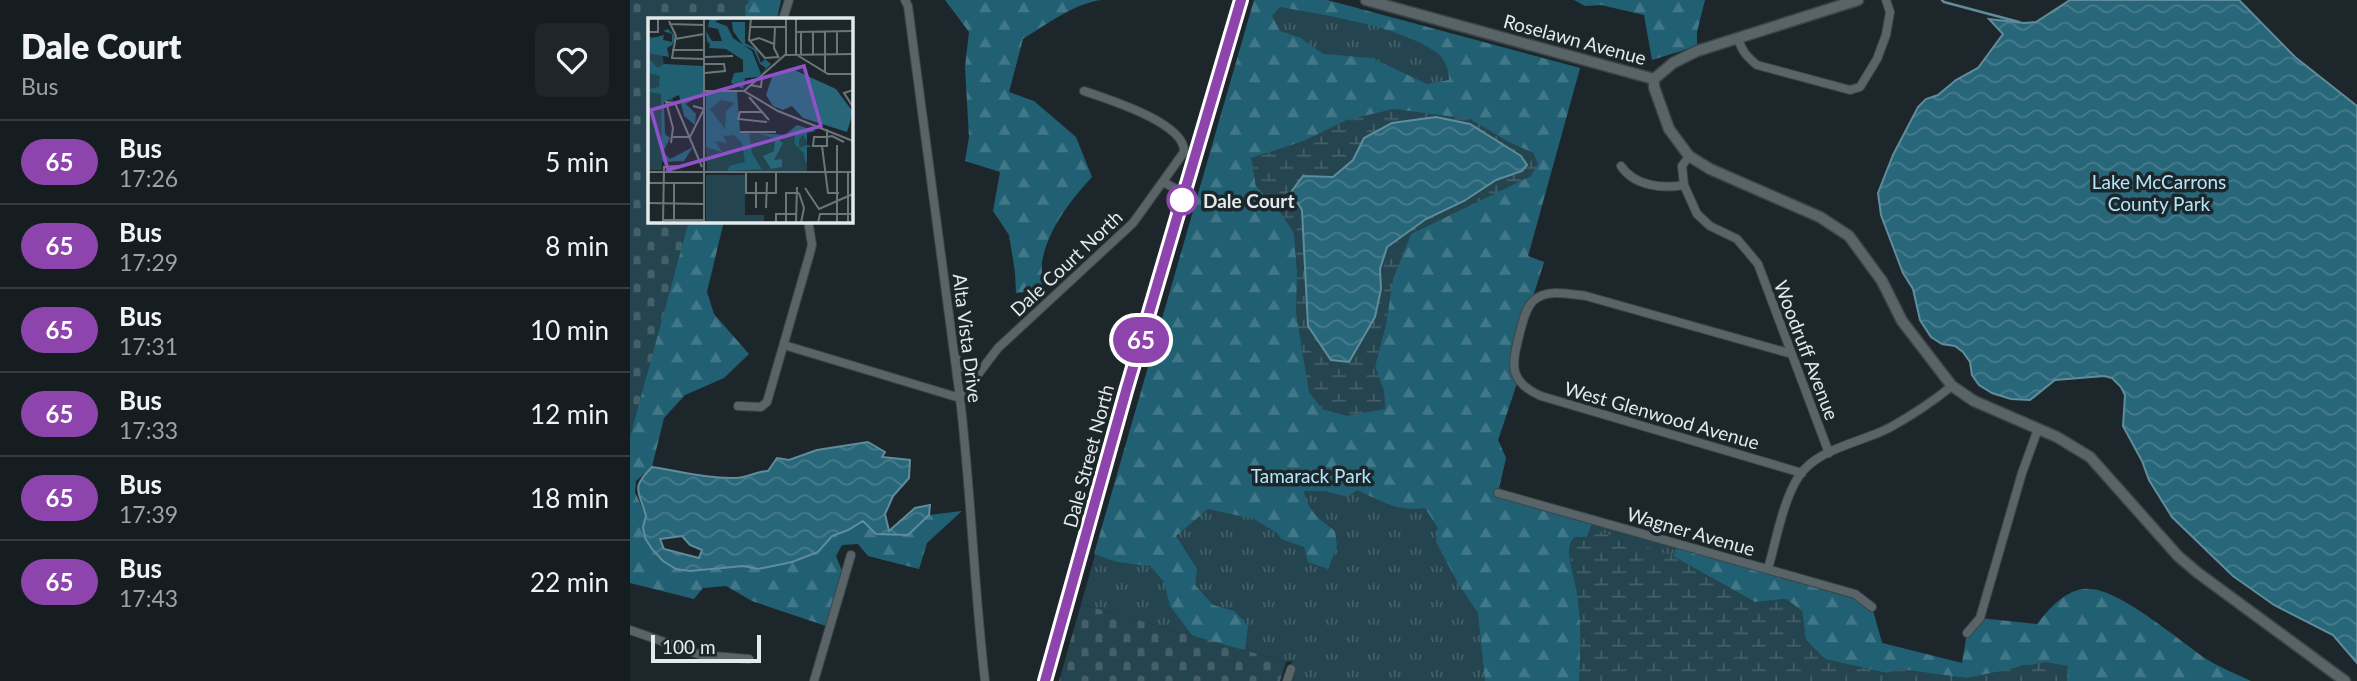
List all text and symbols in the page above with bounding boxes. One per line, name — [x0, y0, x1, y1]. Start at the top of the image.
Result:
street label: Roselawn Avenue — [1501, 9, 1649, 69]
inset map — [648, 18, 852, 222]
button: heart — [535, 23, 609, 97]
text: Dale Court — [21, 26, 181, 66]
text: Bus — [21, 72, 58, 100]
text: Bus — [119, 132, 162, 164]
text: 5 min — [545, 146, 609, 178]
text: 65 — [46, 147, 73, 176]
text: 17:26 — [119, 164, 178, 192]
park label: Lake McCarrons County Park — [2092, 170, 2226, 215]
marker: Dale Court — [1167, 185, 1197, 215]
place label: Dale Court — [1203, 189, 1295, 212]
street label: Dale Court North — [1005, 205, 1127, 321]
text: Bus — [119, 216, 162, 248]
text: 8 min — [545, 230, 609, 262]
text: 65 — [46, 231, 73, 260]
text: 17:29 — [119, 248, 178, 276]
street label: Alta Vista Drive — [949, 272, 987, 404]
street label: Woodruff Avenue — [1770, 277, 1844, 423]
text: Bus — [119, 300, 162, 332]
text: 10 min — [530, 314, 609, 346]
text: 65 — [46, 315, 73, 344]
line badge: 65 — [1110, 317, 1172, 363]
text: 65 — [1127, 325, 1155, 354]
text: 17:31 — [119, 332, 178, 360]
street label: West Glenwood Avenue — [1562, 376, 1762, 454]
street label: Dale Street North — [1058, 382, 1118, 530]
text: Bus — [119, 384, 162, 416]
text: 12 min — [530, 398, 609, 430]
text: 65 — [46, 399, 73, 428]
text: 17:33 — [119, 416, 178, 444]
park label: Tamarack Park — [1251, 464, 1372, 487]
text: Bus — [119, 468, 162, 500]
text: 18 min — [530, 482, 609, 514]
text: 65 — [46, 483, 73, 512]
text: 17:39 — [119, 500, 178, 528]
street label: Wagner Avenue — [1624, 502, 1758, 560]
text: Bus — [119, 552, 162, 584]
text: 22 min — [530, 566, 609, 598]
text: 65 — [46, 567, 73, 596]
text: 17:43 — [119, 584, 178, 612]
scale bar — [651, 632, 761, 664]
text: 100 m — [662, 635, 716, 658]

